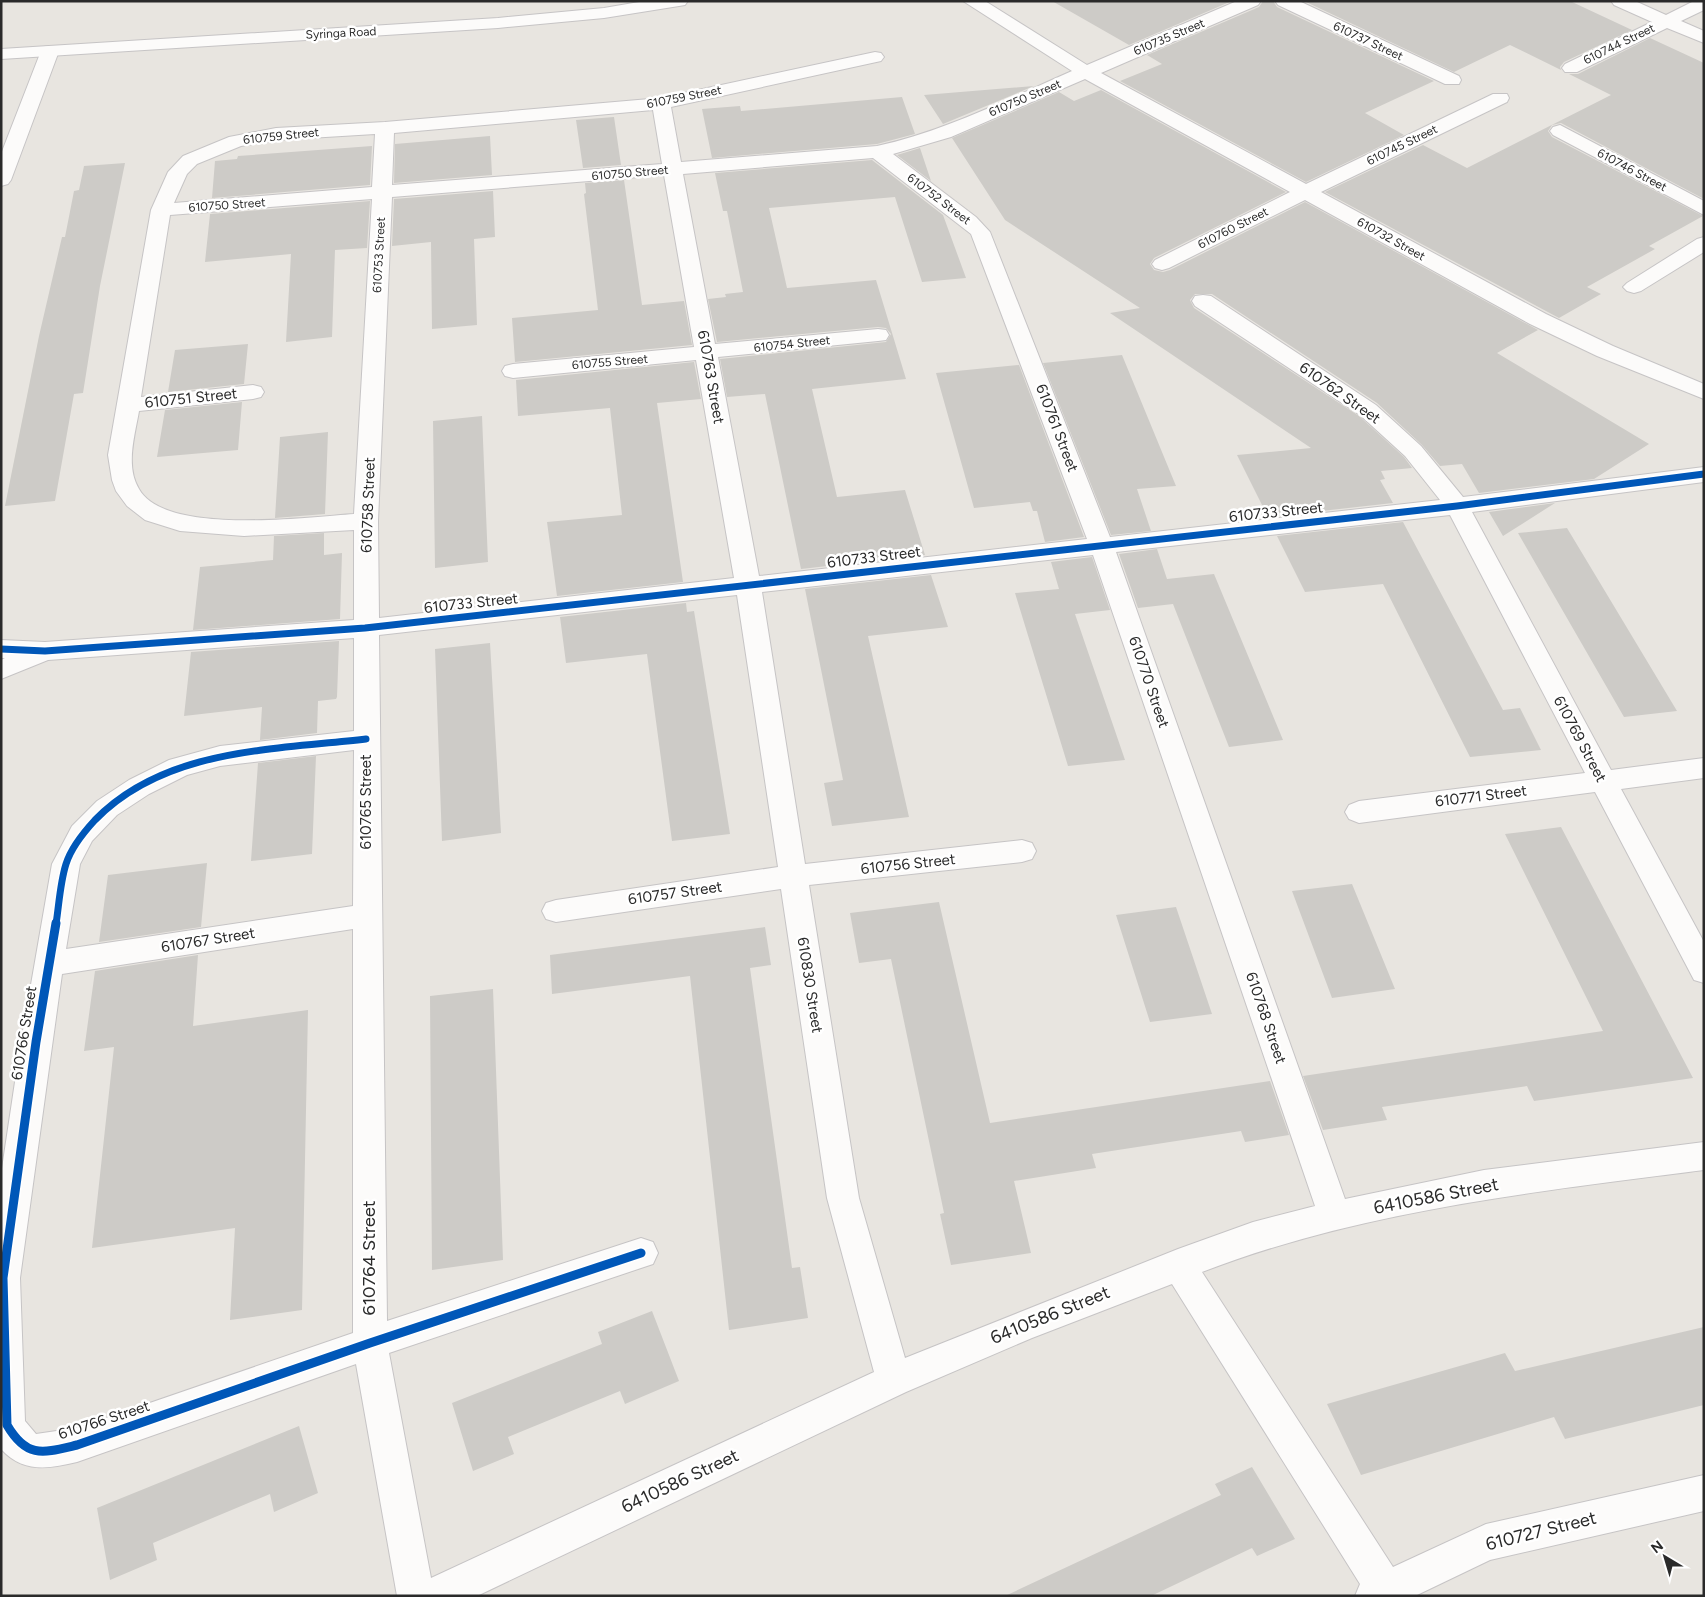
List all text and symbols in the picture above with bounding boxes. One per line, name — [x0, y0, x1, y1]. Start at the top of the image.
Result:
street label: 610735 Street — [1131, 16, 1207, 58]
street label: 610737 Street — [1331, 19, 1406, 63]
street label: 610744 Street — [1581, 21, 1657, 67]
street label: Syringa Road — [305, 24, 377, 42]
street label: 610750 Street — [987, 76, 1064, 119]
street label: 610759 Street — [645, 83, 723, 111]
street label: 610745 Street — [1364, 122, 1440, 168]
street label: 610759 Street — [242, 125, 320, 147]
street label: 610746 Street — [1595, 146, 1670, 194]
street label: 610750 Street — [591, 163, 669, 183]
street label: 610752 Street — [904, 171, 974, 228]
street label: 610750 Street — [188, 195, 266, 215]
street label: 610760 Street — [1196, 204, 1271, 252]
street label: 610732 Street — [1355, 215, 1428, 264]
street label: 610753 Street — [370, 216, 388, 293]
street label: 610763 Street — [694, 329, 728, 426]
street label: 610754 Street — [753, 333, 831, 355]
street label: 610755 Street — [571, 352, 649, 372]
street label: 610762 Street — [1296, 358, 1384, 428]
street label: 610761 Street — [1032, 381, 1082, 475]
street label: 610751 Street — [144, 384, 238, 412]
street label: 610758 Street — [357, 456, 379, 553]
street label: 610733 Street — [1228, 498, 1324, 526]
street label: 610733 Street — [826, 542, 922, 572]
street label: 610733 Street — [423, 589, 519, 617]
street label: 610770 Street — [1125, 634, 1173, 730]
street label: 610769 Street — [1550, 693, 1610, 785]
street label: 610765 Street — [357, 754, 375, 850]
street label: 610771 Street — [1434, 781, 1528, 811]
street label: 610756 Street — [860, 850, 957, 878]
street label: 610757 Street — [627, 877, 723, 909]
street label: 610767 Street — [160, 924, 256, 956]
street label: 610830 Street — [794, 936, 827, 1035]
street label: 610768 Street — [1242, 970, 1290, 1067]
street label: 610766 Street — [8, 984, 40, 1081]
street label: 6410586 Street — [1372, 1173, 1501, 1219]
street label: 610764 Street — [358, 1200, 380, 1316]
street label: 6410586 Street — [987, 1281, 1113, 1349]
street label: 610766 Street — [56, 1397, 152, 1443]
street label: 6410586 Street — [618, 1444, 742, 1518]
street label: 610727 Street — [1483, 1507, 1599, 1555]
north arrow — [1640, 1532, 1690, 1582]
text: N — [1648, 1537, 1667, 1557]

